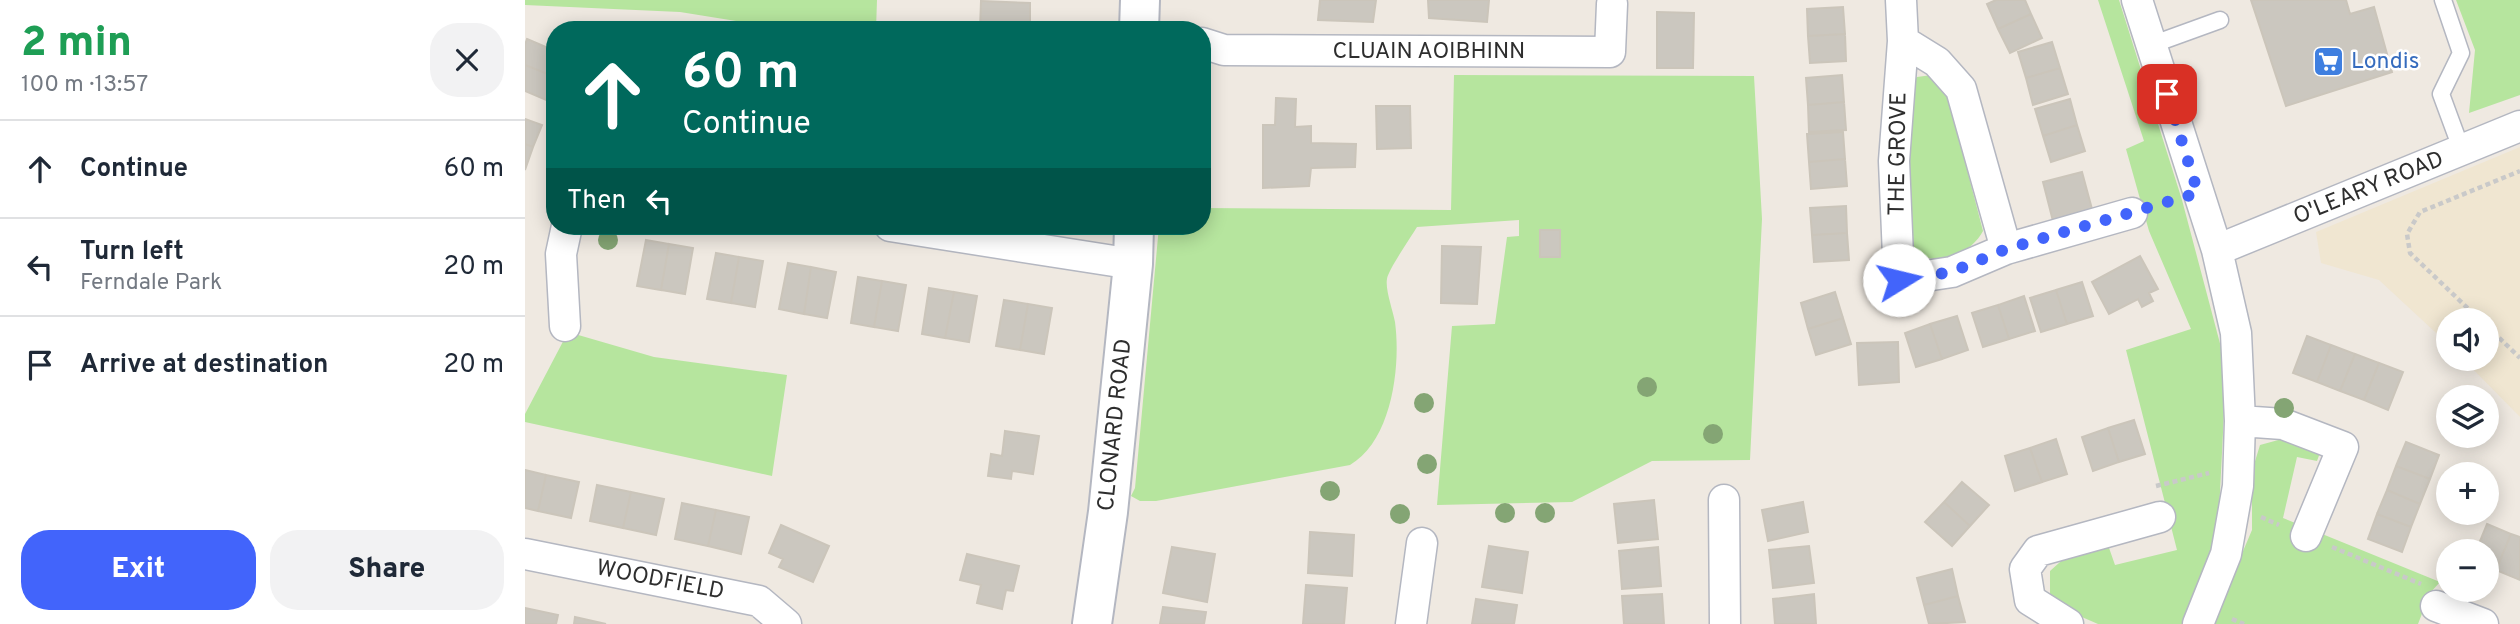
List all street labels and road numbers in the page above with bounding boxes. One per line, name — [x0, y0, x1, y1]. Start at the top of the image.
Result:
street label: CLUAIN AOIBHINN — [1333, 38, 1525, 67]
street label: THE GROVE — [1883, 92, 1915, 216]
street label: O'LEARY ROAD — [2290, 146, 2448, 232]
street label: CLONARD ROAD — [1093, 337, 1139, 513]
street label: WOODFIELD — [593, 554, 727, 608]

